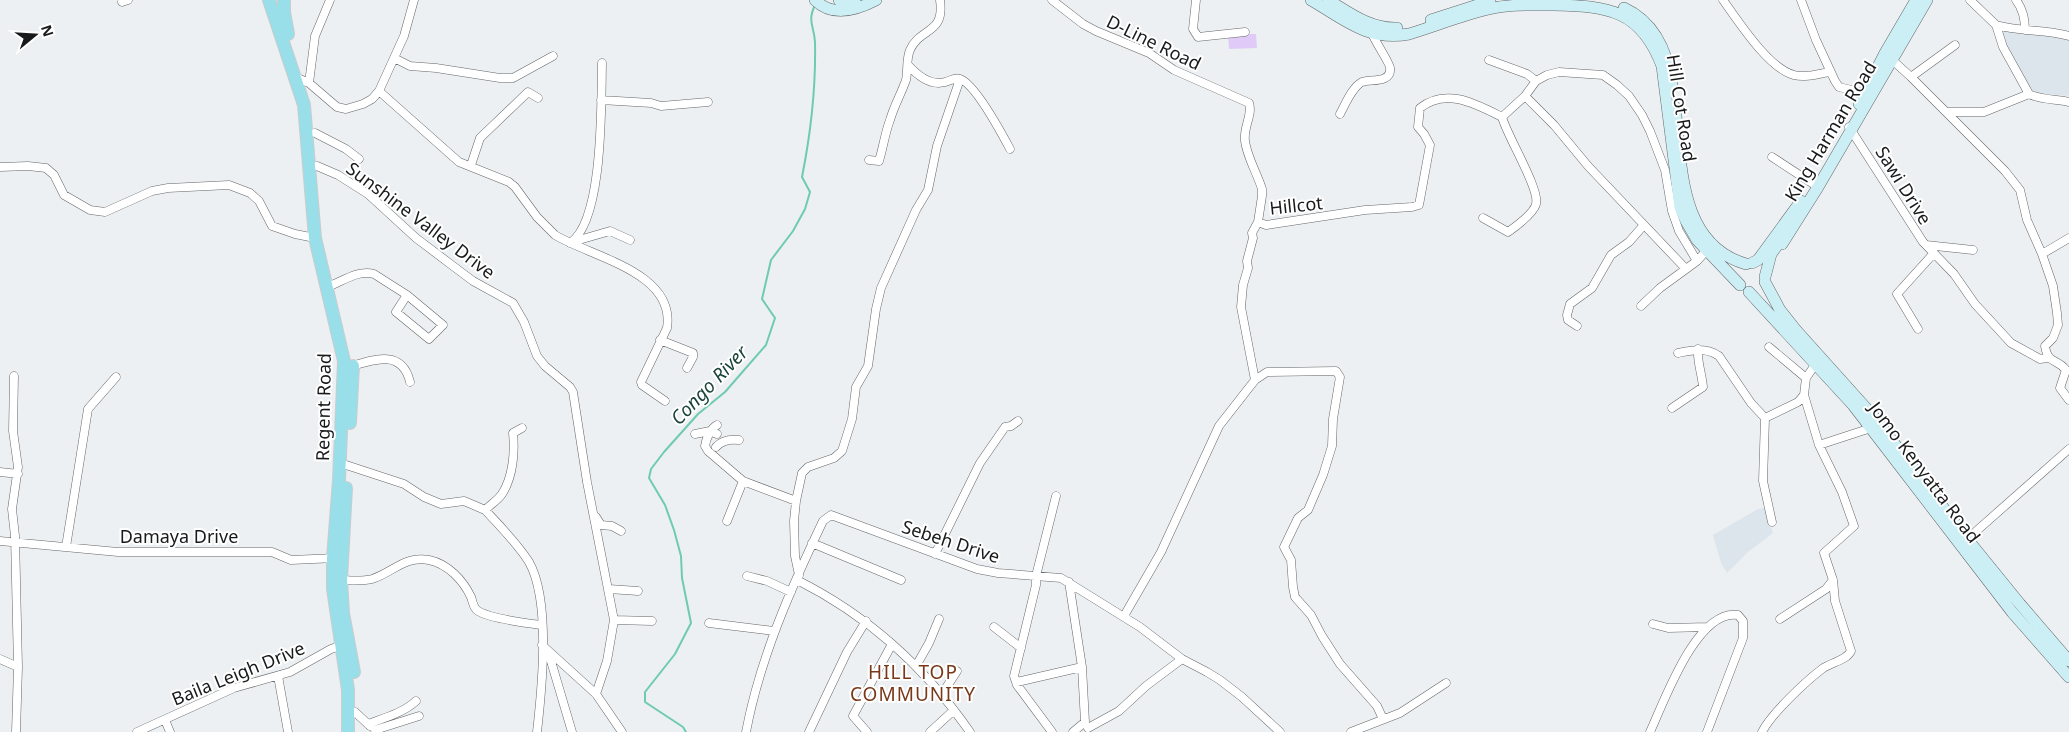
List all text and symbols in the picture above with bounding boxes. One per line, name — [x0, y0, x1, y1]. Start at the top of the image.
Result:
street label: D-Line Road — [1103, 9, 1205, 75]
north arrow — [10, 10, 60, 60]
text: N — [37, 22, 59, 39]
street label: Hill Cot Road — [1662, 52, 1702, 164]
street label: King Harman Road — [1779, 56, 1881, 206]
street label: Sawi Drive — [1871, 141, 1937, 229]
street label: Sunshine Valley Drive — [342, 156, 500, 284]
street label: Hillcot — [1268, 190, 1324, 220]
water label: Congo River — [664, 339, 754, 430]
street label: Regent Road — [310, 353, 336, 461]
street label: Jomo Kenyatta Road — [1863, 395, 1986, 547]
street label: Sebeh Drive — [899, 514, 1003, 568]
street label: Damaya Drive — [120, 524, 238, 548]
street label: Baila Leigh Drive — [168, 635, 308, 711]
district label: HILL TOP COMMUNITY — [850, 659, 976, 707]

